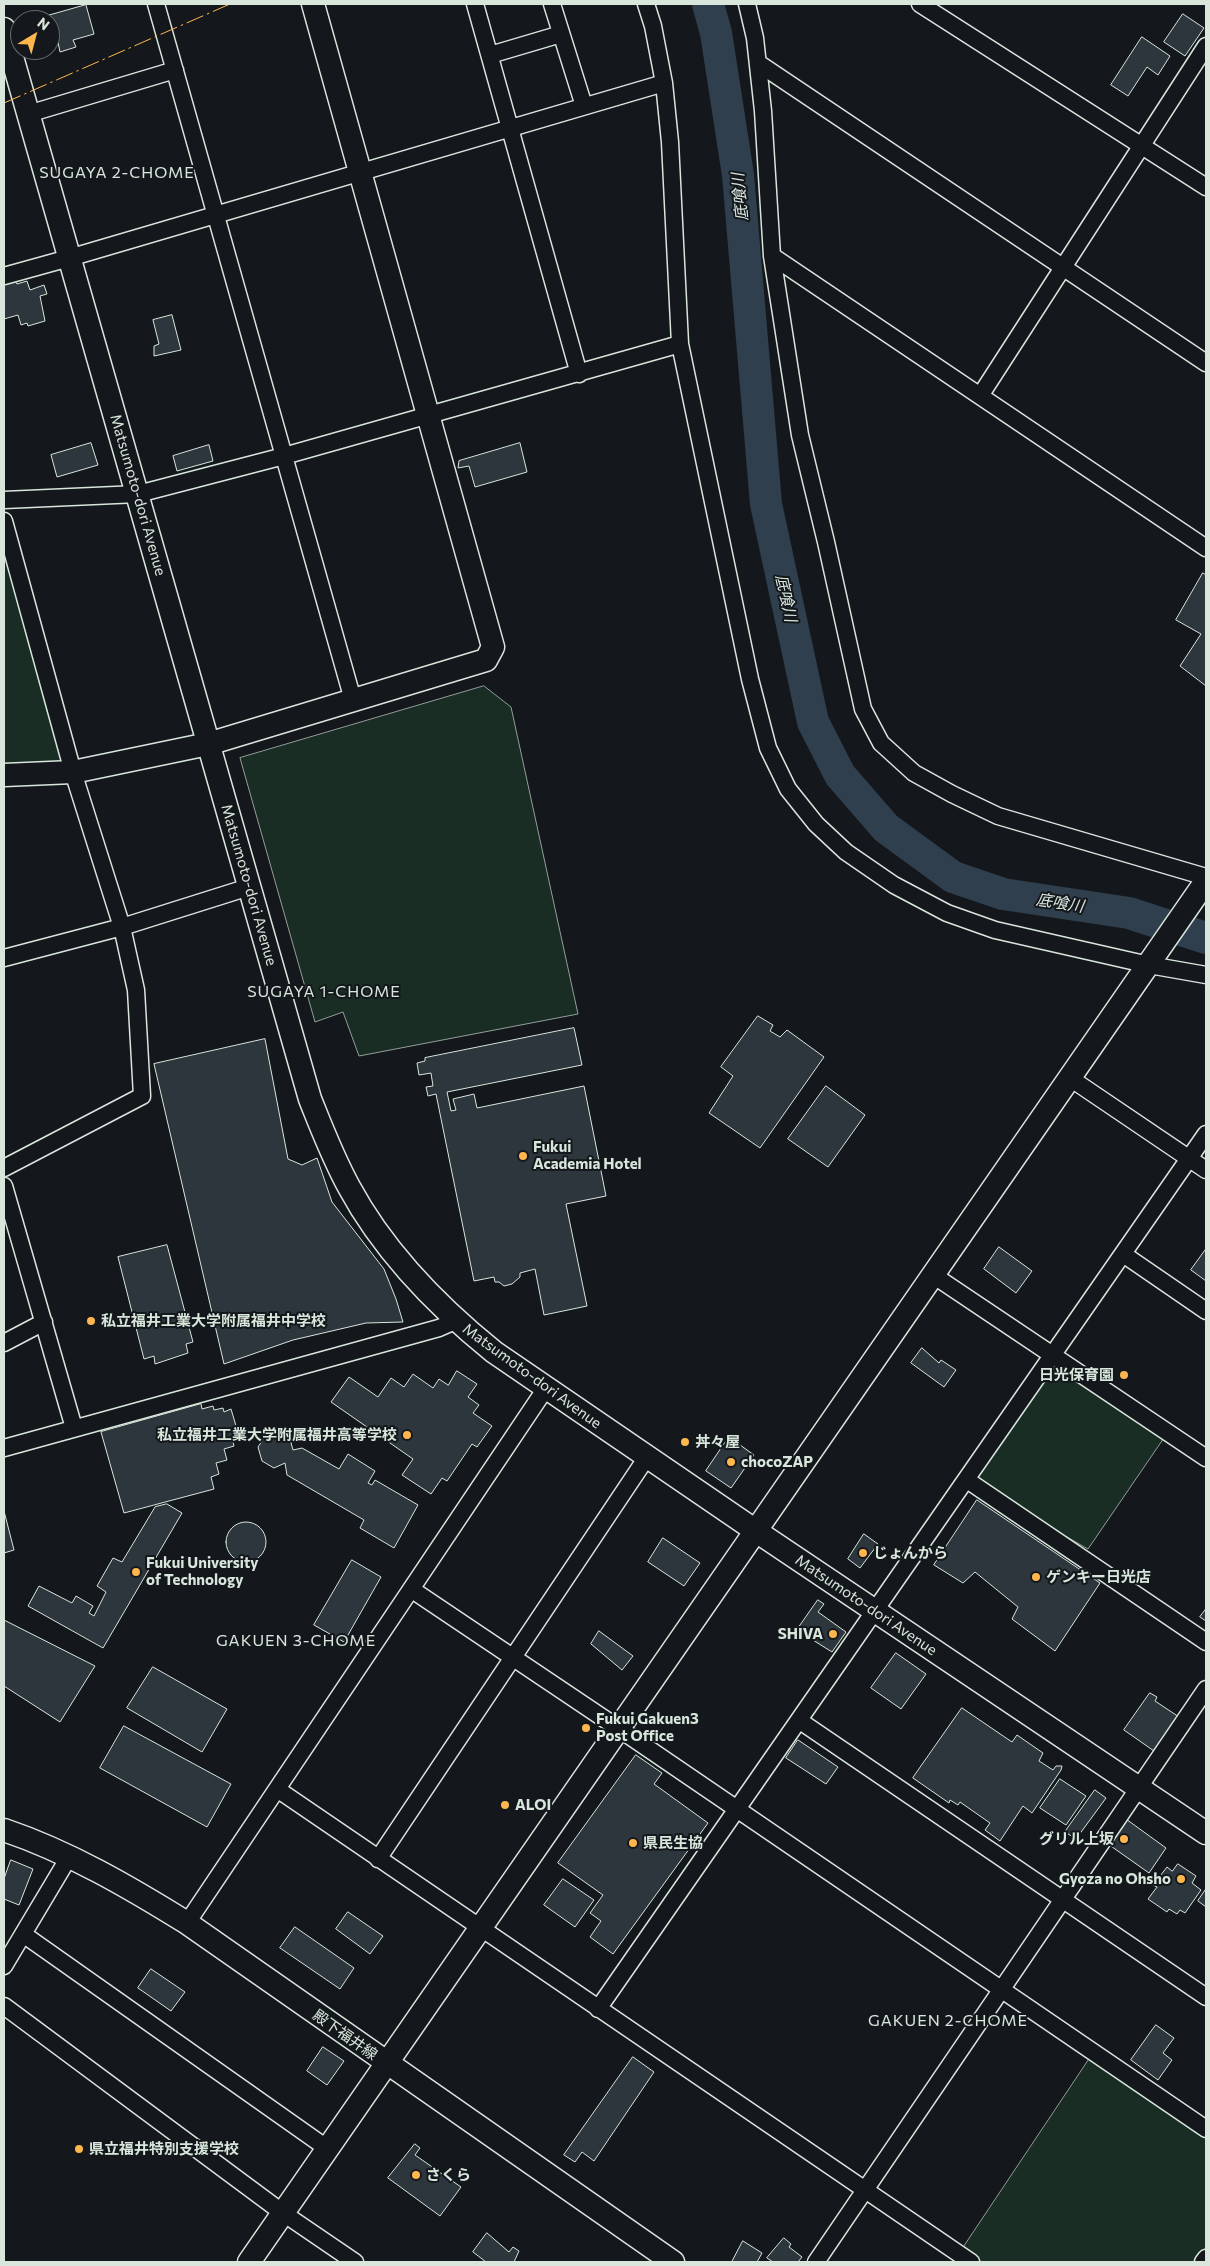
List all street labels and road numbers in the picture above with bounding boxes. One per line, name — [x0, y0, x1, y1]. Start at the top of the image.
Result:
street label: Matsumoto-dori Avenue — [106, 412, 170, 578]
street label: Matsumoto-dori Avenue — [217, 802, 281, 968]
street label: Matsumoto-dori Avenue — [459, 1320, 605, 1432]
street label: Matsumoto-dori Avenue — [792, 1551, 940, 1659]
street label: 殿下福井線 — [309, 2006, 381, 2064]

